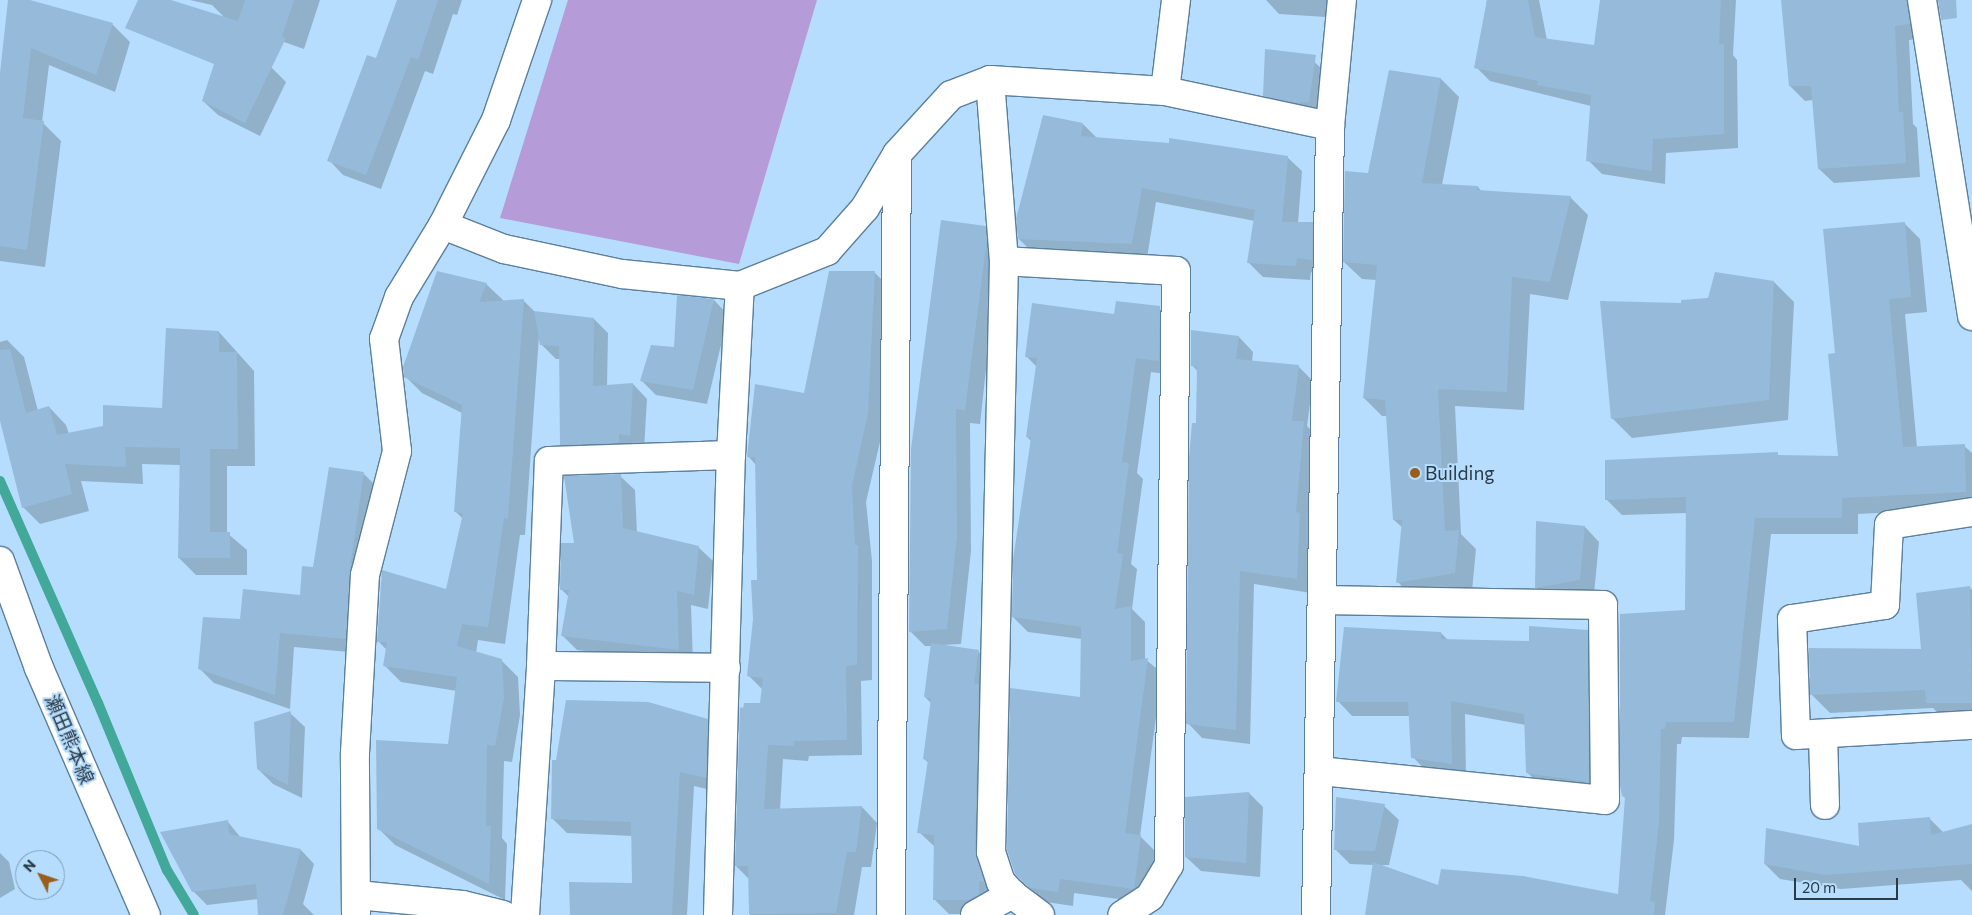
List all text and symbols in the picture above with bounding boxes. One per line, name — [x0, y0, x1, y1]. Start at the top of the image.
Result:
place label: Building — [1425, 462, 1495, 484]
marker: Building — [1409, 467, 1421, 479]
street label: 瀬田熊本線 — [41, 691, 99, 787]
north arrow — [15, 850, 65, 900]
text: N — [19, 856, 39, 875]
scale bar — [1797, 868, 1901, 900]
text: 20 m — [1802, 878, 1836, 896]

